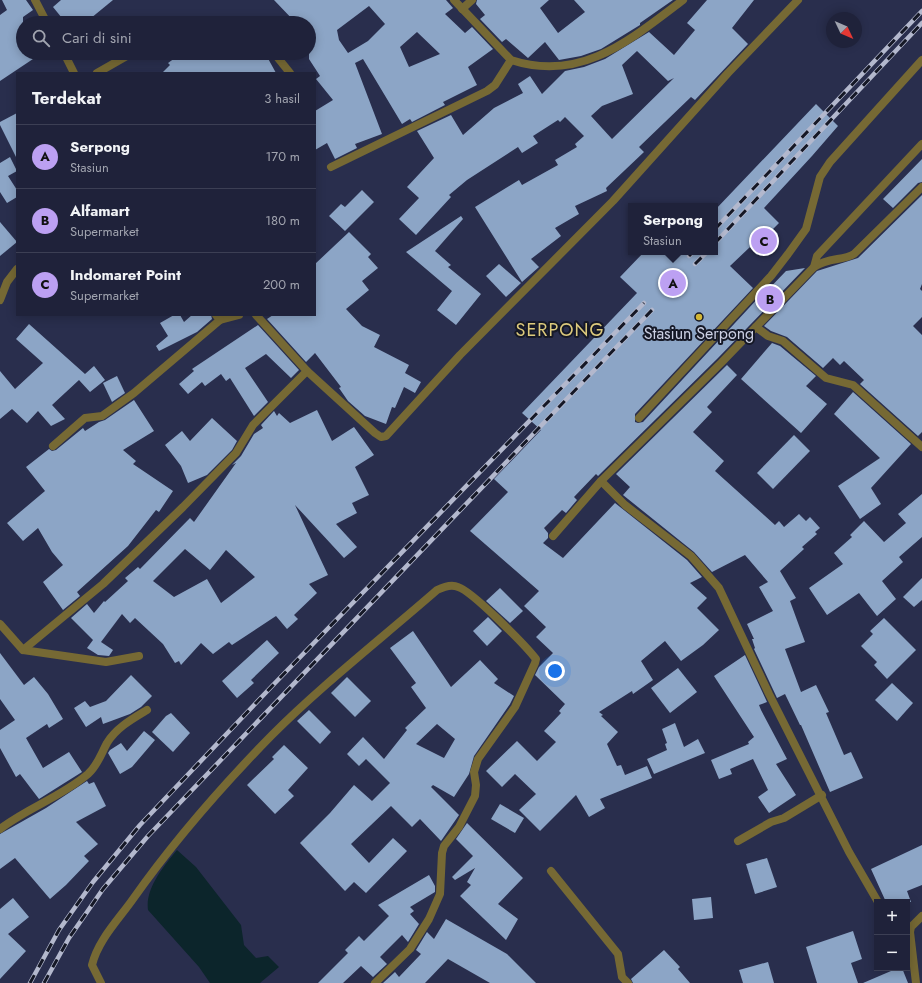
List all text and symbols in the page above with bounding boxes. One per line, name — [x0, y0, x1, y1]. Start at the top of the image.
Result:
north arrow — [826, 12, 862, 48]
search box — [16, 16, 316, 60]
icon: search — [30, 27, 52, 49]
text: Cari di sini — [62, 27, 132, 49]
text: Terdekat — [32, 86, 101, 110]
text: 3 hasil — [264, 89, 300, 108]
text: Serpong — [70, 136, 130, 158]
text: A — [40, 147, 50, 166]
text: 170 m — [265, 147, 300, 166]
text: Stasiun — [70, 158, 109, 177]
text: Alfamart — [70, 200, 130, 222]
popup — [628, 203, 718, 255]
text: Serpong — [643, 209, 703, 231]
text: B — [41, 211, 49, 230]
text: 180 m — [265, 211, 300, 230]
text: Supermarket — [70, 222, 139, 241]
pin: C — [751, 226, 777, 256]
text: Stasiun — [643, 231, 682, 250]
text: Indomaret Point — [70, 264, 181, 286]
pin: A — [660, 268, 686, 298]
text: C — [40, 275, 50, 294]
text: 200 m — [263, 275, 300, 294]
pin: B — [757, 284, 783, 314]
text: Supermarket — [70, 286, 139, 305]
marker: Stasiun Serpong — [694, 312, 704, 322]
district label: SERPONG — [516, 317, 604, 343]
place label: Stasiun Serpong — [644, 322, 754, 345]
your location — [545, 661, 565, 681]
map controls — [874, 899, 910, 971]
button: + — [874, 899, 910, 935]
button: − — [874, 935, 910, 971]

